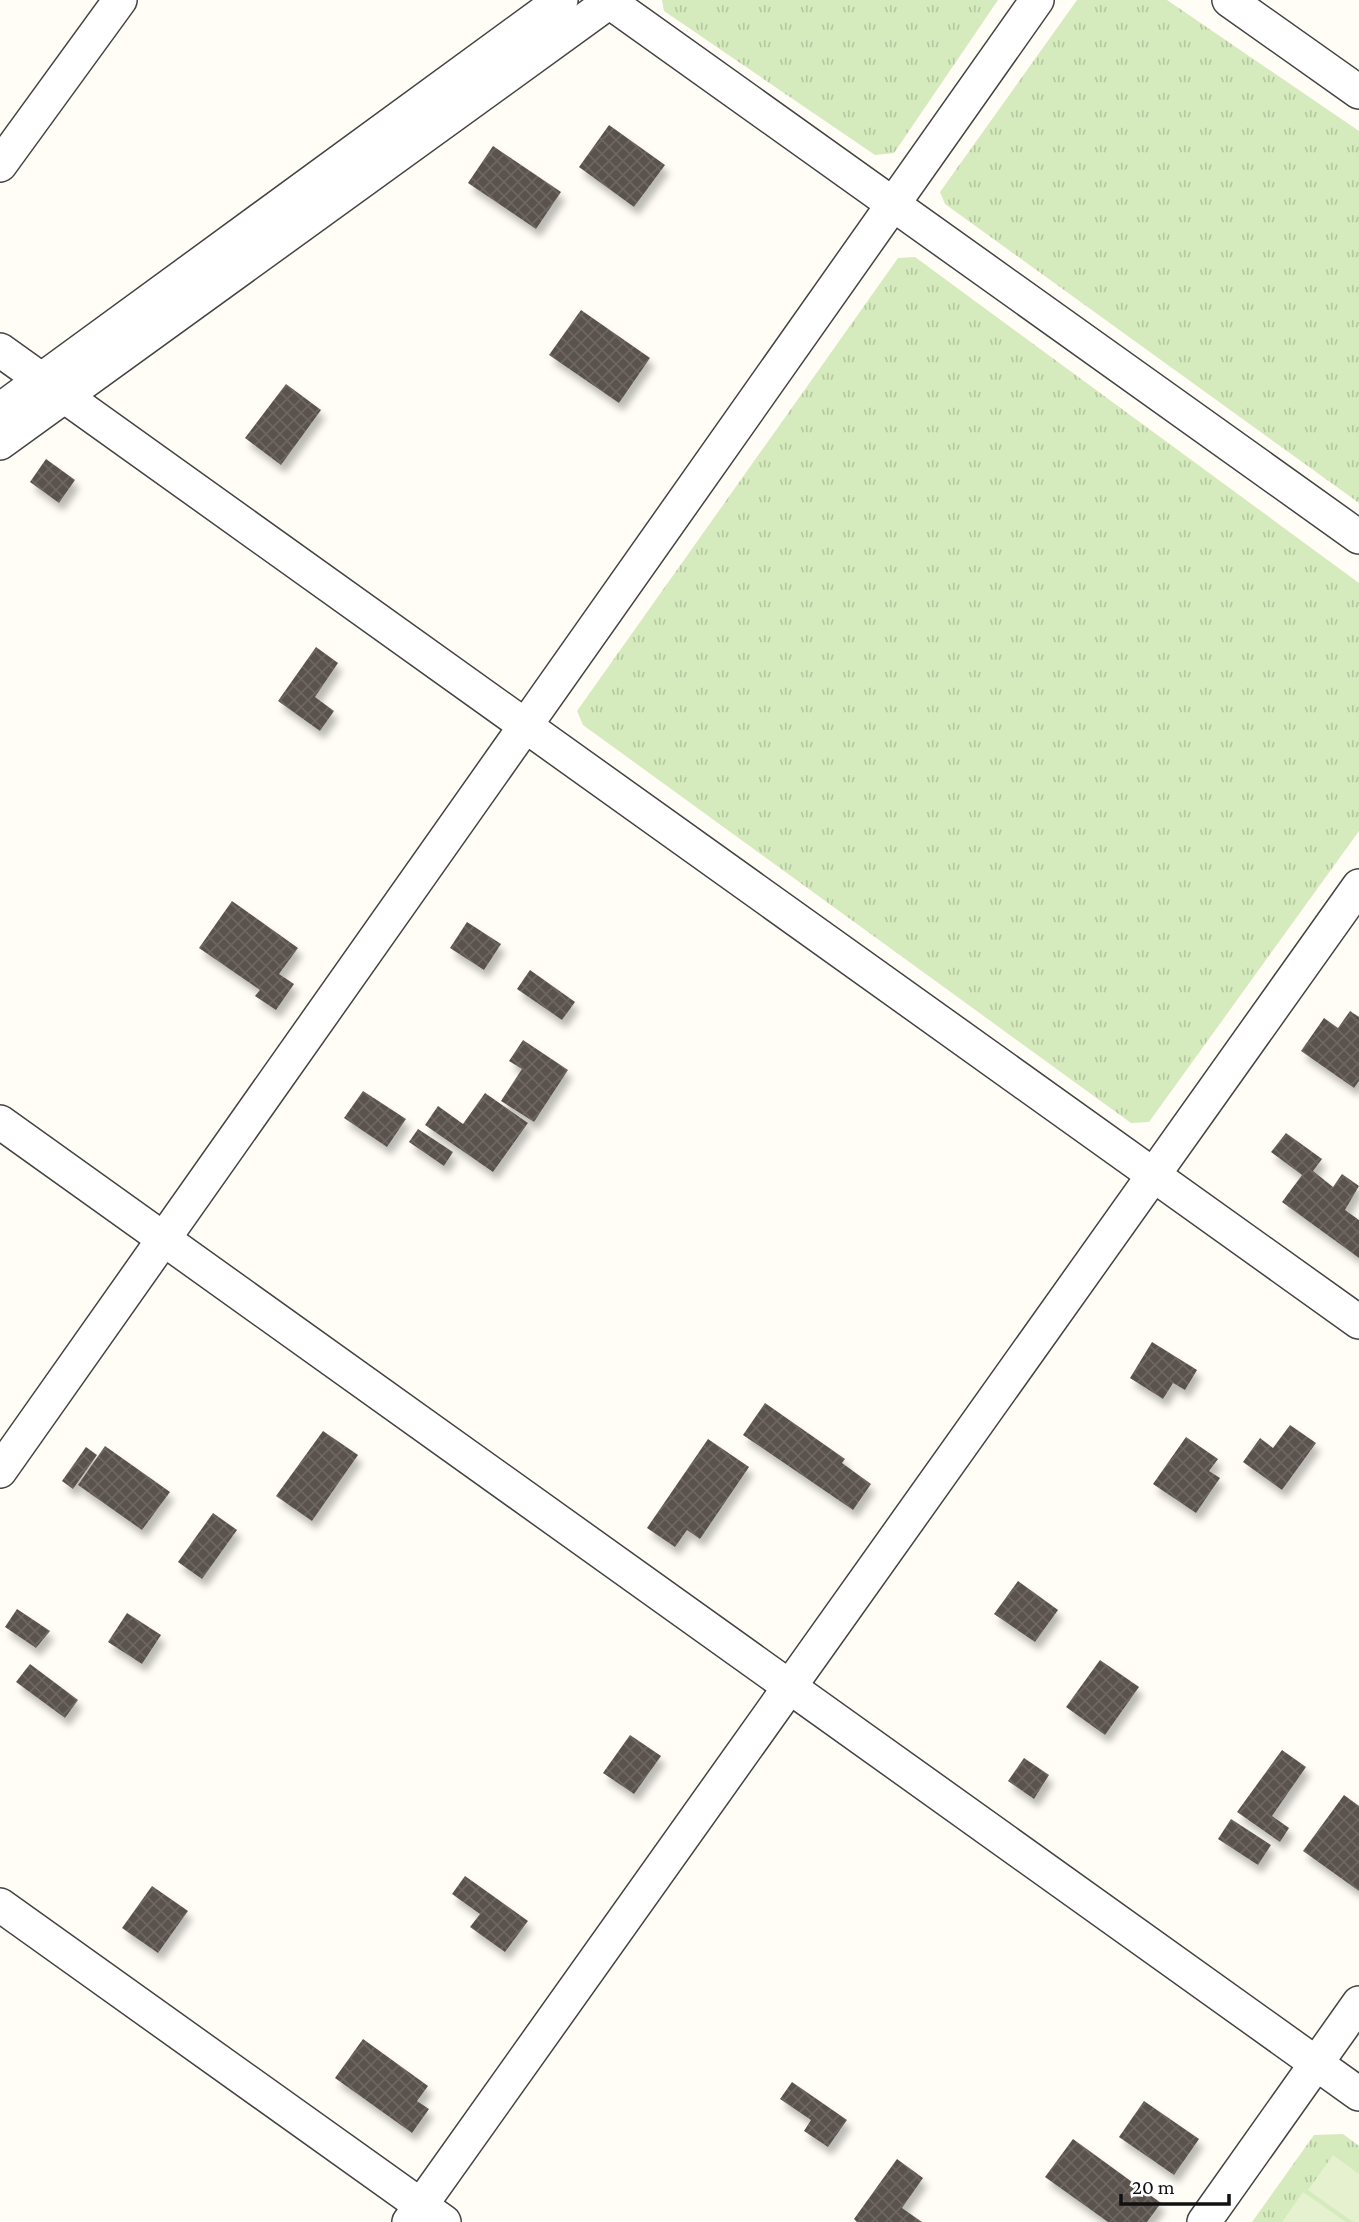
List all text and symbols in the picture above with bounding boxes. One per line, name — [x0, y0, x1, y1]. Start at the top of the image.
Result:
scale bar — [1121, 2162, 1230, 2206]
text: 20 m — [1132, 2175, 1175, 2199]

